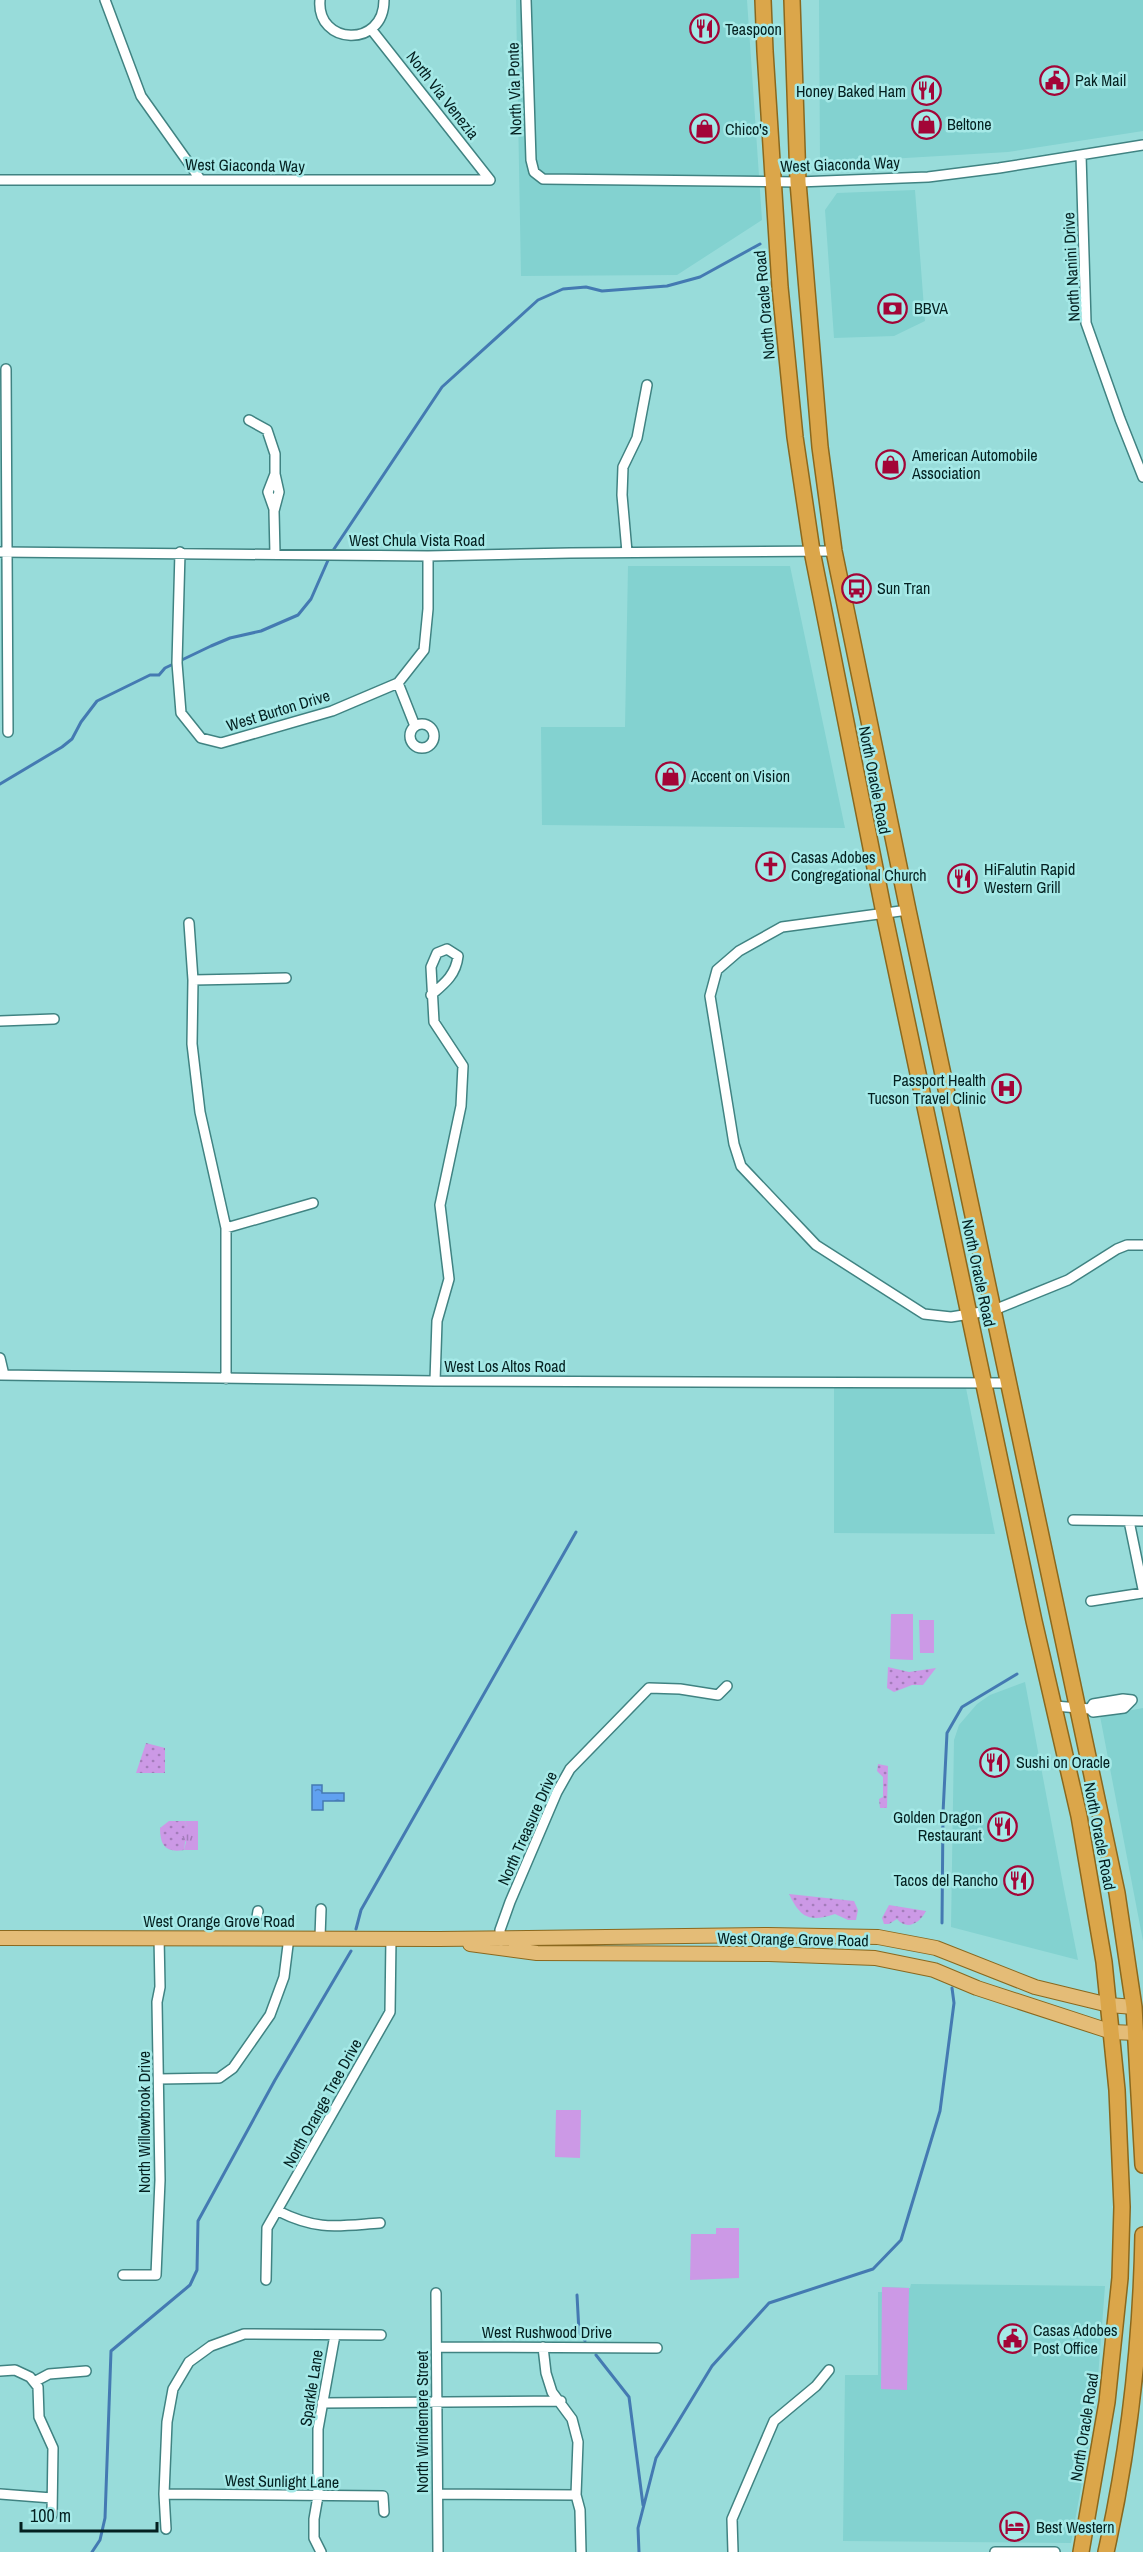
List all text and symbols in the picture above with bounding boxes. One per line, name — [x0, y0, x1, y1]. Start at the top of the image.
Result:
restaurant icon: Teaspoon — [688, 13, 720, 45]
place label: Teaspoon — [725, 18, 782, 40]
street label: North Via Ponte — [501, 42, 527, 136]
street label: North Via Venezia — [402, 46, 485, 144]
public building icon: Pak Mail — [1038, 64, 1070, 96]
place label: Pak Mail — [1075, 69, 1126, 91]
restaurant icon: Honey Baked Ham — [911, 75, 943, 107]
place label: Honey Baked Ham — [796, 80, 906, 102]
shop icon: Beltone — [910, 108, 942, 140]
shop icon: Chico's — [688, 113, 720, 145]
place label: Beltone — [947, 113, 992, 135]
place label: Chico's — [725, 118, 768, 140]
street label: West Giaconda Way — [780, 151, 901, 177]
street label: West Giaconda Way — [185, 153, 305, 177]
street label: North Nanini Drive — [1057, 212, 1085, 322]
street label: North Oracle Road — [748, 250, 780, 360]
bank icon: BBVA — [877, 292, 909, 324]
place label: BBVA — [914, 297, 948, 319]
place label: American Automobile Association — [911, 444, 1037, 484]
shop icon: American Automobile Association — [875, 448, 907, 480]
street label: West Chula Vista Road — [349, 529, 485, 551]
bus stop icon: Sun Tran — [840, 572, 872, 604]
place label: Sun Tran — [877, 577, 930, 599]
street label: West Burton Drive — [224, 684, 332, 736]
street label: North Oracle Road — [854, 724, 896, 836]
shop icon: Accent on Vision — [654, 760, 686, 792]
place label: Accent on Vision — [690, 765, 790, 787]
place label: Casas Adobes Congregational Church — [791, 846, 927, 886]
church icon: Casas Adobes Congregational Church — [754, 850, 786, 882]
place label: HiFalutin Rapid Western Grill — [984, 858, 1075, 898]
restaurant icon: HiFalutin Rapid Western Grill — [947, 862, 979, 894]
place label: Passport Health Tucson Travel Clinic — [868, 1069, 986, 1109]
hospital icon: Passport Health Tucson Travel Clinic — [991, 1073, 1023, 1105]
street label: North Oracle Road — [957, 1217, 1001, 1329]
street label: West Los Altos Road — [444, 1355, 566, 1377]
restaurant icon: Sushi on Oracle — [979, 1746, 1011, 1778]
place label: Sushi on Oracle — [1016, 1751, 1110, 1773]
street label: North Treasure Drive — [492, 1768, 562, 1888]
street label: North Oracle Road — [1079, 1780, 1121, 1892]
place label: Golden Dragon Restaurant — [893, 1806, 982, 1846]
restaurant icon: Golden Dragon Restaurant — [987, 1810, 1019, 1842]
restaurant icon: Tacos del Rancho — [1003, 1864, 1035, 1896]
place label: Tacos del Rancho — [893, 1869, 998, 1891]
street label: West Orange Grove Road — [143, 1910, 295, 1932]
street label: West Orange Grove Road — [717, 1927, 869, 1951]
street label: North Orange Tree Drive — [277, 2035, 367, 2171]
street label: North Willowbrook Drive — [133, 2051, 155, 2193]
place label: Casas Adobes Post Office — [1033, 2319, 1118, 2359]
street label: West Rushwood Drive — [482, 2321, 612, 2343]
public building icon: Casas Adobes Post Office — [996, 2323, 1028, 2355]
street label: Sparkle Lane — [294, 2348, 328, 2428]
street label: North Windemere Street — [411, 2351, 433, 2493]
street label: North Oracle Road — [1065, 2371, 1103, 2483]
street label: West Sunlight Lane — [225, 2469, 339, 2493]
scale bar — [21, 2495, 158, 2533]
text: 100 m — [30, 2503, 71, 2528]
hotel icon: Best Western — [999, 2511, 1031, 2543]
place label: Best Western — [1036, 2516, 1115, 2538]

